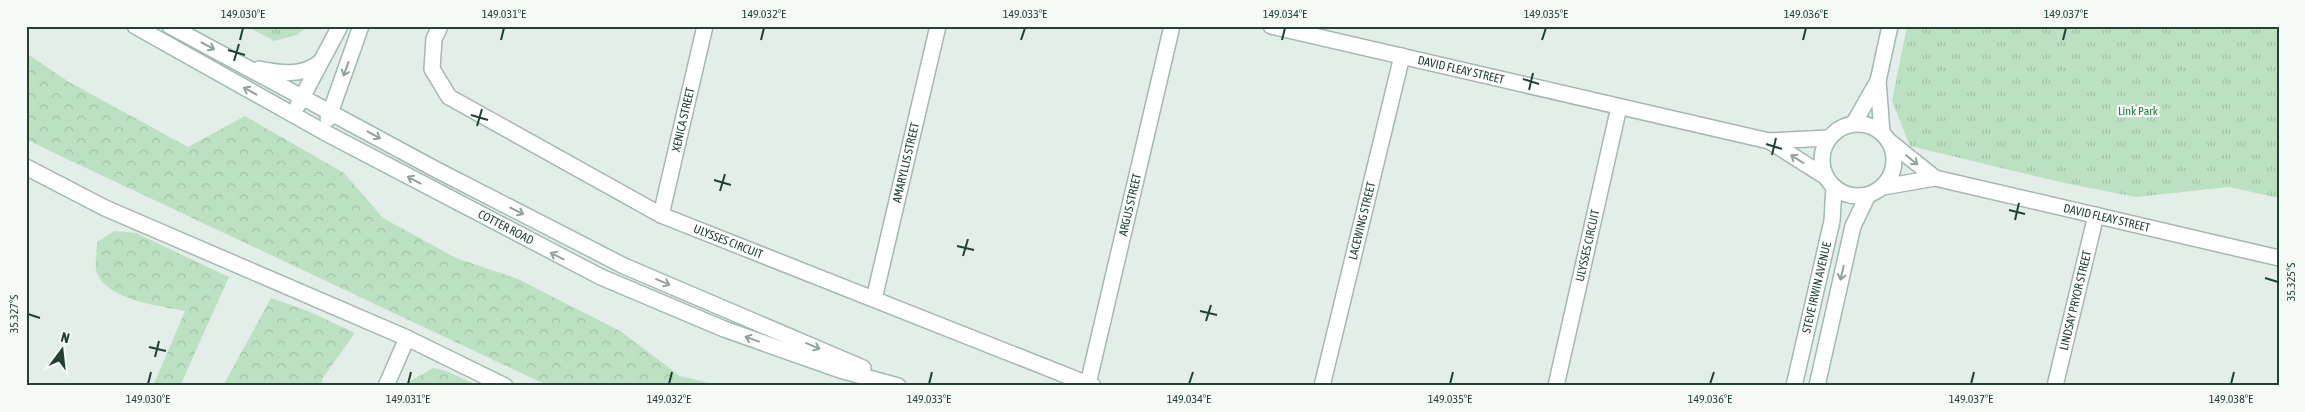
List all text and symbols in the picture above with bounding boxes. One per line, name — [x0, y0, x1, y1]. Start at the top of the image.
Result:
text: 149.030°E — [221, 7, 265, 21]
text: 149.031°E — [482, 7, 526, 21]
text: 149.032°E — [742, 7, 786, 21]
text: 149.033°E — [1003, 7, 1047, 21]
text: 149.034°E — [1263, 7, 1307, 21]
text: 149.035°E — [1524, 7, 1568, 21]
text: 149.036°E — [1784, 7, 1828, 21]
text: 149.037°E — [2044, 7, 2088, 21]
one-way arrow — [200, 41, 215, 51]
street label: DAVID FLEAY STREET — [1416, 53, 1506, 87]
one-way arrow — [341, 61, 350, 76]
street label: XENICA STREET — [669, 85, 698, 153]
one-way arrow — [242, 86, 257, 96]
park label: Link Park — [2118, 104, 2159, 118]
street label: AMARYLLIS STREET — [890, 120, 922, 204]
one-way arrow — [366, 130, 381, 140]
one-way arrow — [1791, 154, 1805, 164]
one-way arrow — [1905, 154, 1918, 165]
street label: ARGUS STREET — [1116, 171, 1144, 238]
one-way arrow — [406, 175, 421, 185]
street label: LACEWING STREET — [1346, 180, 1378, 261]
street label: DAVID FLEAY STREET — [2062, 201, 2152, 235]
street label: COTTER ROAD — [476, 207, 536, 248]
one-way arrow — [509, 207, 524, 216]
street label: ULYSSES CIRCUIT — [1573, 208, 1603, 283]
street label: ULYSSES CIRCUIT — [691, 222, 766, 262]
street label: STEVE IRWIN AVENUE — [1799, 240, 1834, 335]
street label: LINDSAY PRYOR STREET — [2057, 248, 2094, 352]
one-way arrow — [550, 251, 565, 261]
text: 35.325°S — [2284, 263, 2298, 301]
one-way arrow — [1837, 265, 1846, 281]
one-way arrow — [655, 278, 670, 288]
text: 35.327°S — [7, 295, 21, 333]
north arrow — [38, 324, 88, 374]
text: N — [59, 329, 71, 346]
one-way arrow — [745, 334, 760, 343]
one-way arrow — [805, 342, 820, 352]
text: 149.030°E — [126, 392, 170, 406]
text: 149.031°E — [386, 392, 430, 406]
text: 149.032°E — [647, 392, 691, 406]
text: 149.033°E — [907, 392, 951, 406]
text: 149.034°E — [1167, 392, 1211, 406]
text: 149.035°E — [1428, 392, 1472, 406]
text: 149.036°E — [1688, 392, 1732, 406]
text: 149.037°E — [1949, 392, 1993, 406]
text: 149.038°E — [2209, 392, 2253, 406]

